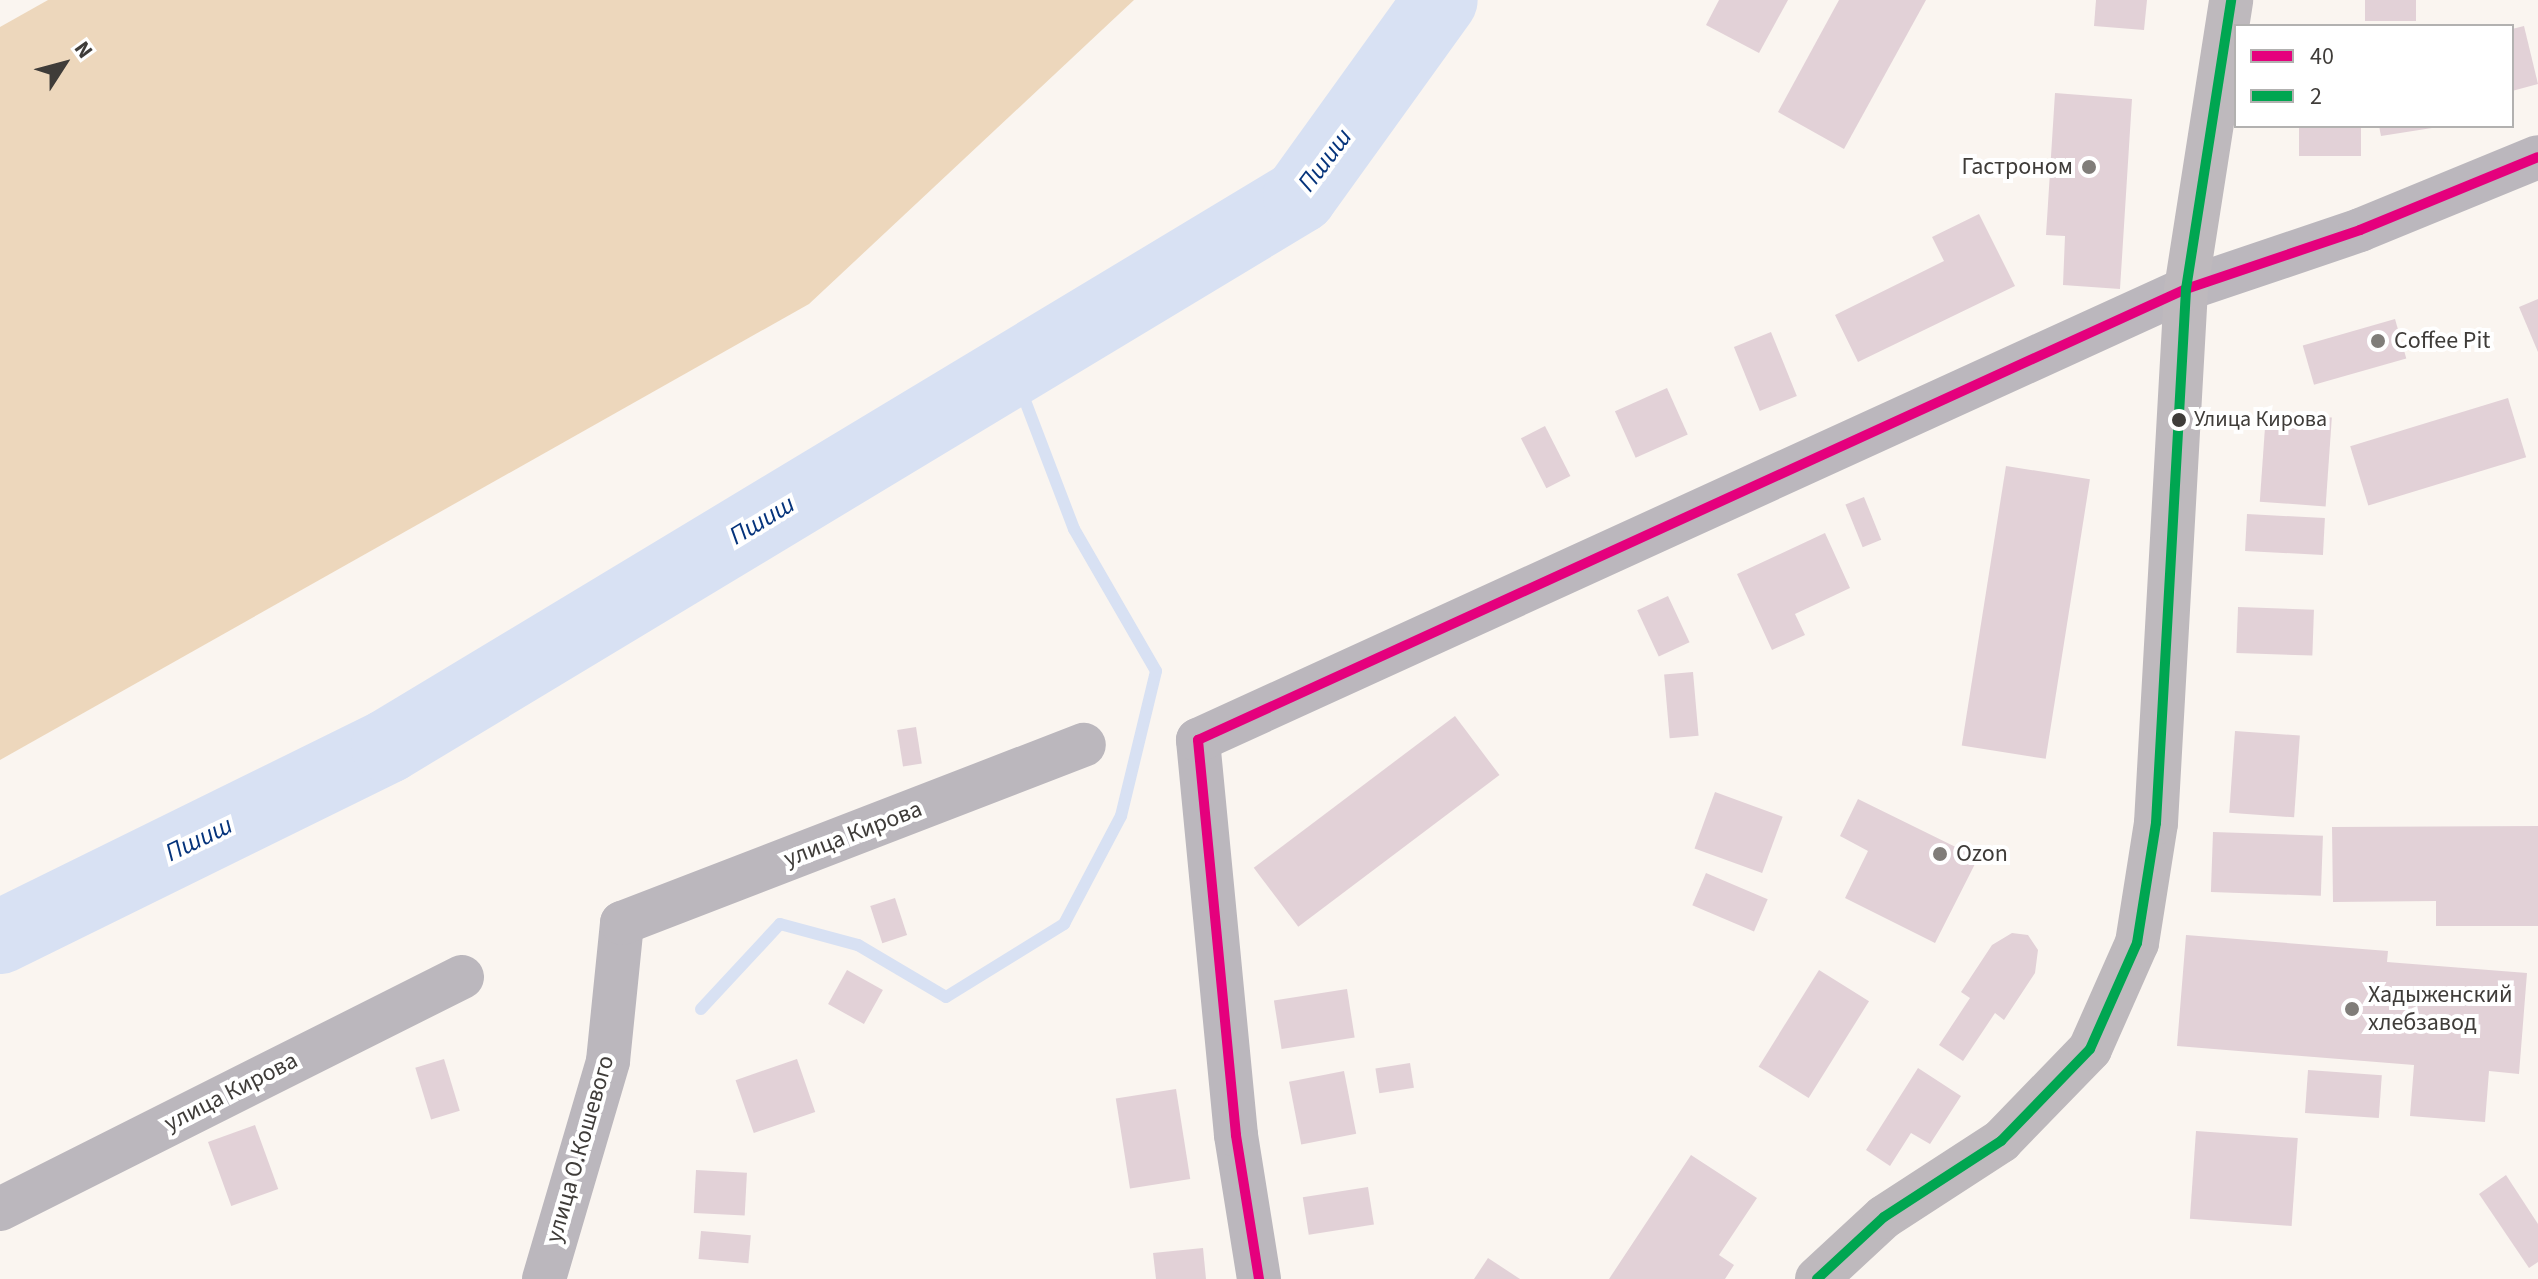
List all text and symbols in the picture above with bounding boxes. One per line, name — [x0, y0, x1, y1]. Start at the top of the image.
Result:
north arrow — [24, 24, 104, 104]
legend — [2234, 24, 2514, 128]
text: N — [66, 35, 101, 65]
text: 40 — [2310, 39, 2334, 74]
text: 2 — [2310, 79, 2322, 114]
water label: Пшиш — [1291, 122, 1359, 198]
place label: Гастроном — [1961, 153, 2073, 181]
marker: Гастроном — [2080, 158, 2098, 176]
place label: Coffee Pit — [2394, 327, 2490, 355]
marker: Coffee Pit — [2369, 332, 2387, 350]
place label: Улица Кирова — [2194, 407, 2327, 433]
marker: Улица Кирова — [2171, 412, 2187, 428]
water label: Пшиш — [723, 488, 801, 552]
street label: улица Кирова — [780, 794, 926, 874]
water label: Пшиш — [160, 809, 238, 869]
place label: Ozon — [1956, 840, 2008, 868]
marker: Ozon — [1931, 845, 1949, 863]
place label: Хадыженский хлебзавод — [2368, 981, 2513, 1037]
marker: Хадыженский хлебзавод — [2343, 1000, 2361, 1018]
street label: улица Кирова — [160, 1046, 302, 1138]
street label: улица О.Кошевого — [540, 1052, 620, 1246]

